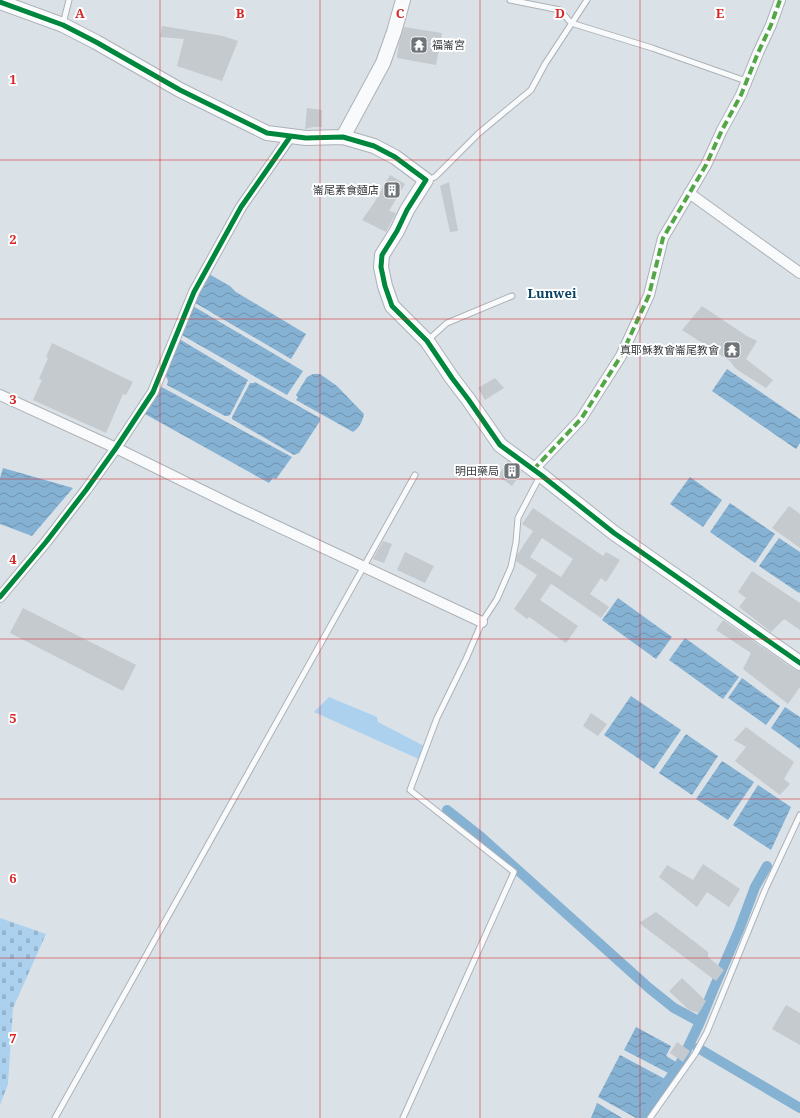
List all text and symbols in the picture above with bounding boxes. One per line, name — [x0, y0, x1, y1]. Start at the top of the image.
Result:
text: A — [75, 4, 85, 22]
text: B — [236, 4, 245, 22]
text: C — [396, 4, 405, 22]
text: D — [555, 4, 565, 22]
text: E — [716, 4, 725, 22]
temple icon: 福崙宮 — [409, 35, 429, 55]
place label: 福崙宮 — [432, 37, 465, 52]
text: 1 — [9, 70, 17, 88]
building icon: 崙尾素食麵店 — [382, 180, 402, 200]
place label: 崙尾素食麵店 — [313, 182, 379, 197]
text: 2 — [9, 230, 17, 248]
district label: Lunwei — [528, 284, 577, 302]
temple icon: 真耶穌教會崙尾教會 — [722, 340, 742, 360]
place label: 真耶穌教會崙尾教會 — [620, 342, 719, 357]
text: 3 — [9, 390, 17, 408]
building icon: 明田藥局 — [502, 461, 522, 481]
place label: 明田藥局 — [455, 463, 499, 478]
text: 4 — [9, 550, 17, 568]
text: 5 — [9, 709, 17, 727]
text: 6 — [9, 869, 17, 887]
text: 7 — [9, 1029, 17, 1047]

